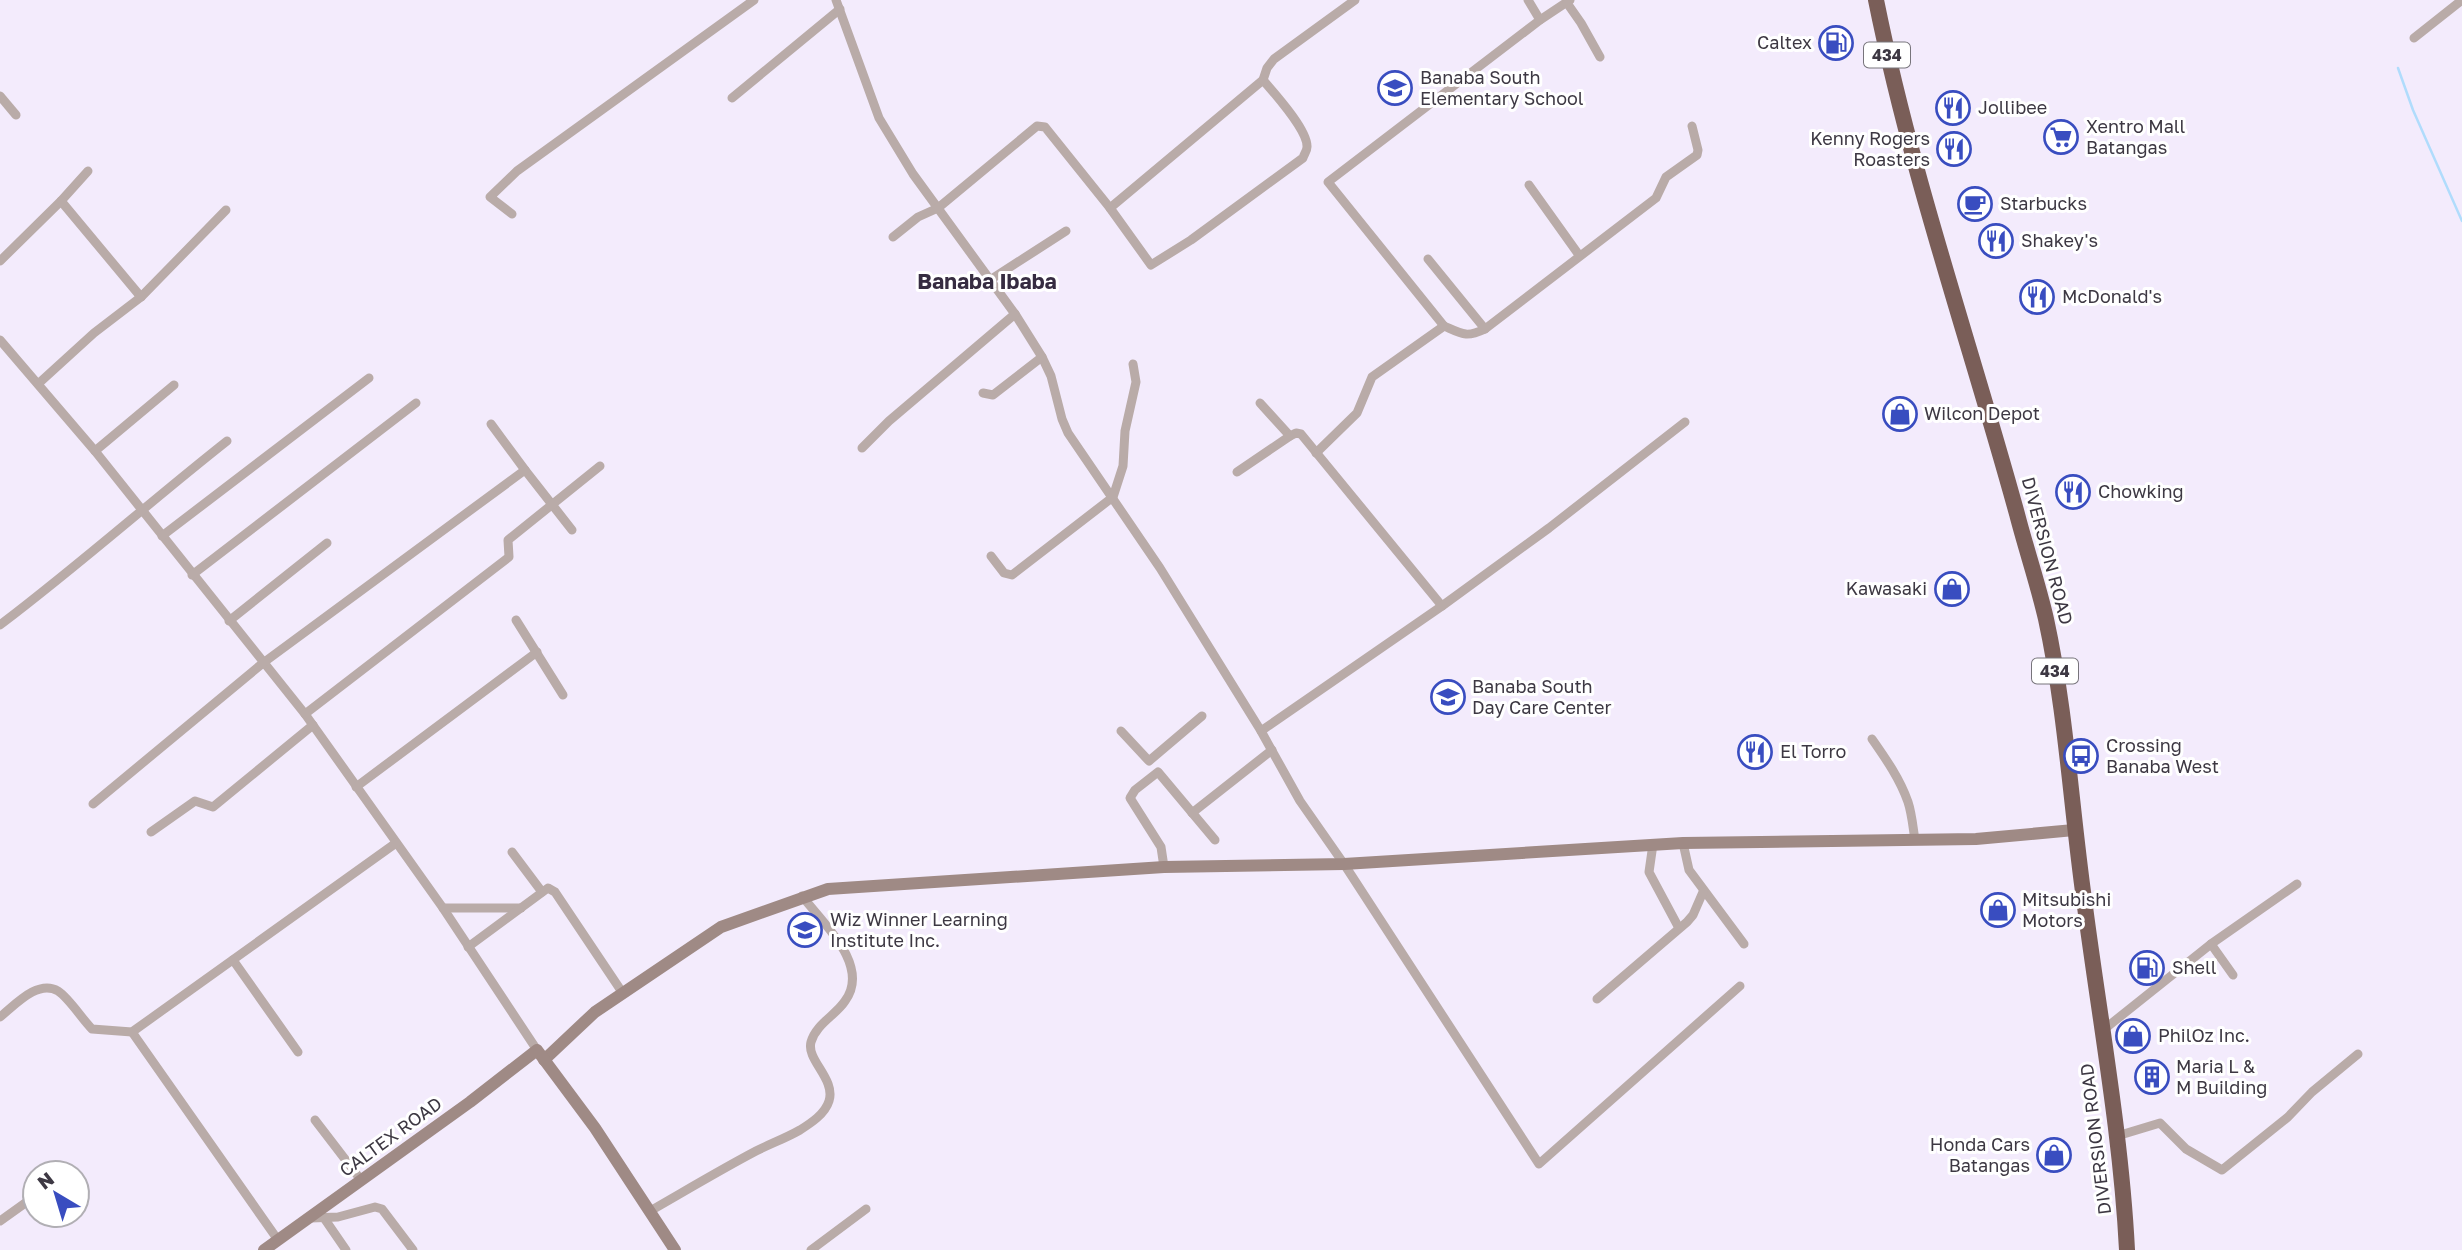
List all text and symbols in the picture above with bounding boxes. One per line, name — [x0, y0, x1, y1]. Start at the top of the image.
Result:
fuel station icon: Caltex — [1817, 24, 1855, 62]
place label: Caltex — [1757, 31, 1812, 53]
road number: 434 — [1864, 42, 1910, 68]
place label: Banaba South Elementary School — [1420, 66, 1584, 109]
school or university icon: Banaba South Elementary School — [1376, 69, 1414, 107]
restaurant icon: Jollibee — [1934, 89, 1972, 127]
place label: Jollibee — [1978, 96, 2047, 118]
place label: Xentro Mall Batangas — [2086, 115, 2186, 158]
supermarket icon: Xentro Mall Batangas — [2042, 118, 2080, 156]
place label: Kenny Rogers Roasters — [1810, 127, 1930, 170]
restaurant icon: Kenny Rogers Roasters — [1935, 130, 1973, 168]
cafe icon: Starbucks — [1956, 185, 1994, 223]
place label: Starbucks — [2000, 192, 2087, 214]
restaurant icon: Shakey's — [1977, 222, 2015, 260]
place label: Shakey's — [2021, 229, 2098, 251]
district label: Banaba Ibaba — [917, 268, 1057, 294]
restaurant icon: McDonald's — [2018, 278, 2056, 316]
place label: McDonald's — [2062, 285, 2162, 307]
shop icon: Wilcon Depot — [1881, 395, 1919, 433]
place label: Wilcon Depot — [1924, 402, 2040, 424]
restaurant icon: Chowking — [2054, 473, 2092, 511]
street label: DIVERSION ROAD — [2018, 474, 2078, 627]
place label: Chowking — [2098, 480, 2184, 502]
shop icon: Kawasaki — [1933, 570, 1971, 608]
place label: Kawasaki — [1846, 577, 1927, 599]
road number: 434 — [2032, 658, 2078, 684]
place label: Banaba South Day Care Center — [1472, 675, 1611, 718]
school or university icon: Banaba South Day Care Center — [1429, 678, 1467, 716]
restaurant icon: El Torro — [1736, 733, 1774, 771]
place label: Crossing Banaba West — [2106, 734, 2219, 777]
bus stop icon: Crossing Banaba West — [2062, 737, 2100, 775]
place label: El Torro — [1780, 740, 1846, 762]
place label: Mitsubishi Motors — [2022, 888, 2111, 931]
shop icon: Mitsubishi Motors — [1979, 891, 2017, 929]
place label: Wiz Winner Learning Institute Inc. — [830, 908, 1008, 951]
school or university icon: Wiz Winner Learning Institute Inc. — [786, 911, 824, 949]
fuel station icon: Shell — [2128, 949, 2166, 987]
place label: Shell — [2172, 956, 2217, 978]
shop icon: PhilOz Inc. — [2114, 1017, 2152, 1055]
place label: PhilOz Inc. — [2158, 1024, 2250, 1046]
place label: Maria L & M Building — [2176, 1055, 2267, 1098]
building icon: Maria L & M Building — [2133, 1058, 2171, 1096]
street label: DIVERSION ROAD — [2075, 1062, 2115, 1216]
street label: CALTEX ROAD — [335, 1092, 446, 1181]
place label: Honda Cars Batangas — [1930, 1133, 2030, 1176]
shop icon: Honda Cars Batangas — [2035, 1136, 2073, 1174]
north arrow — [21, 1159, 91, 1229]
text: N — [32, 1167, 58, 1194]

